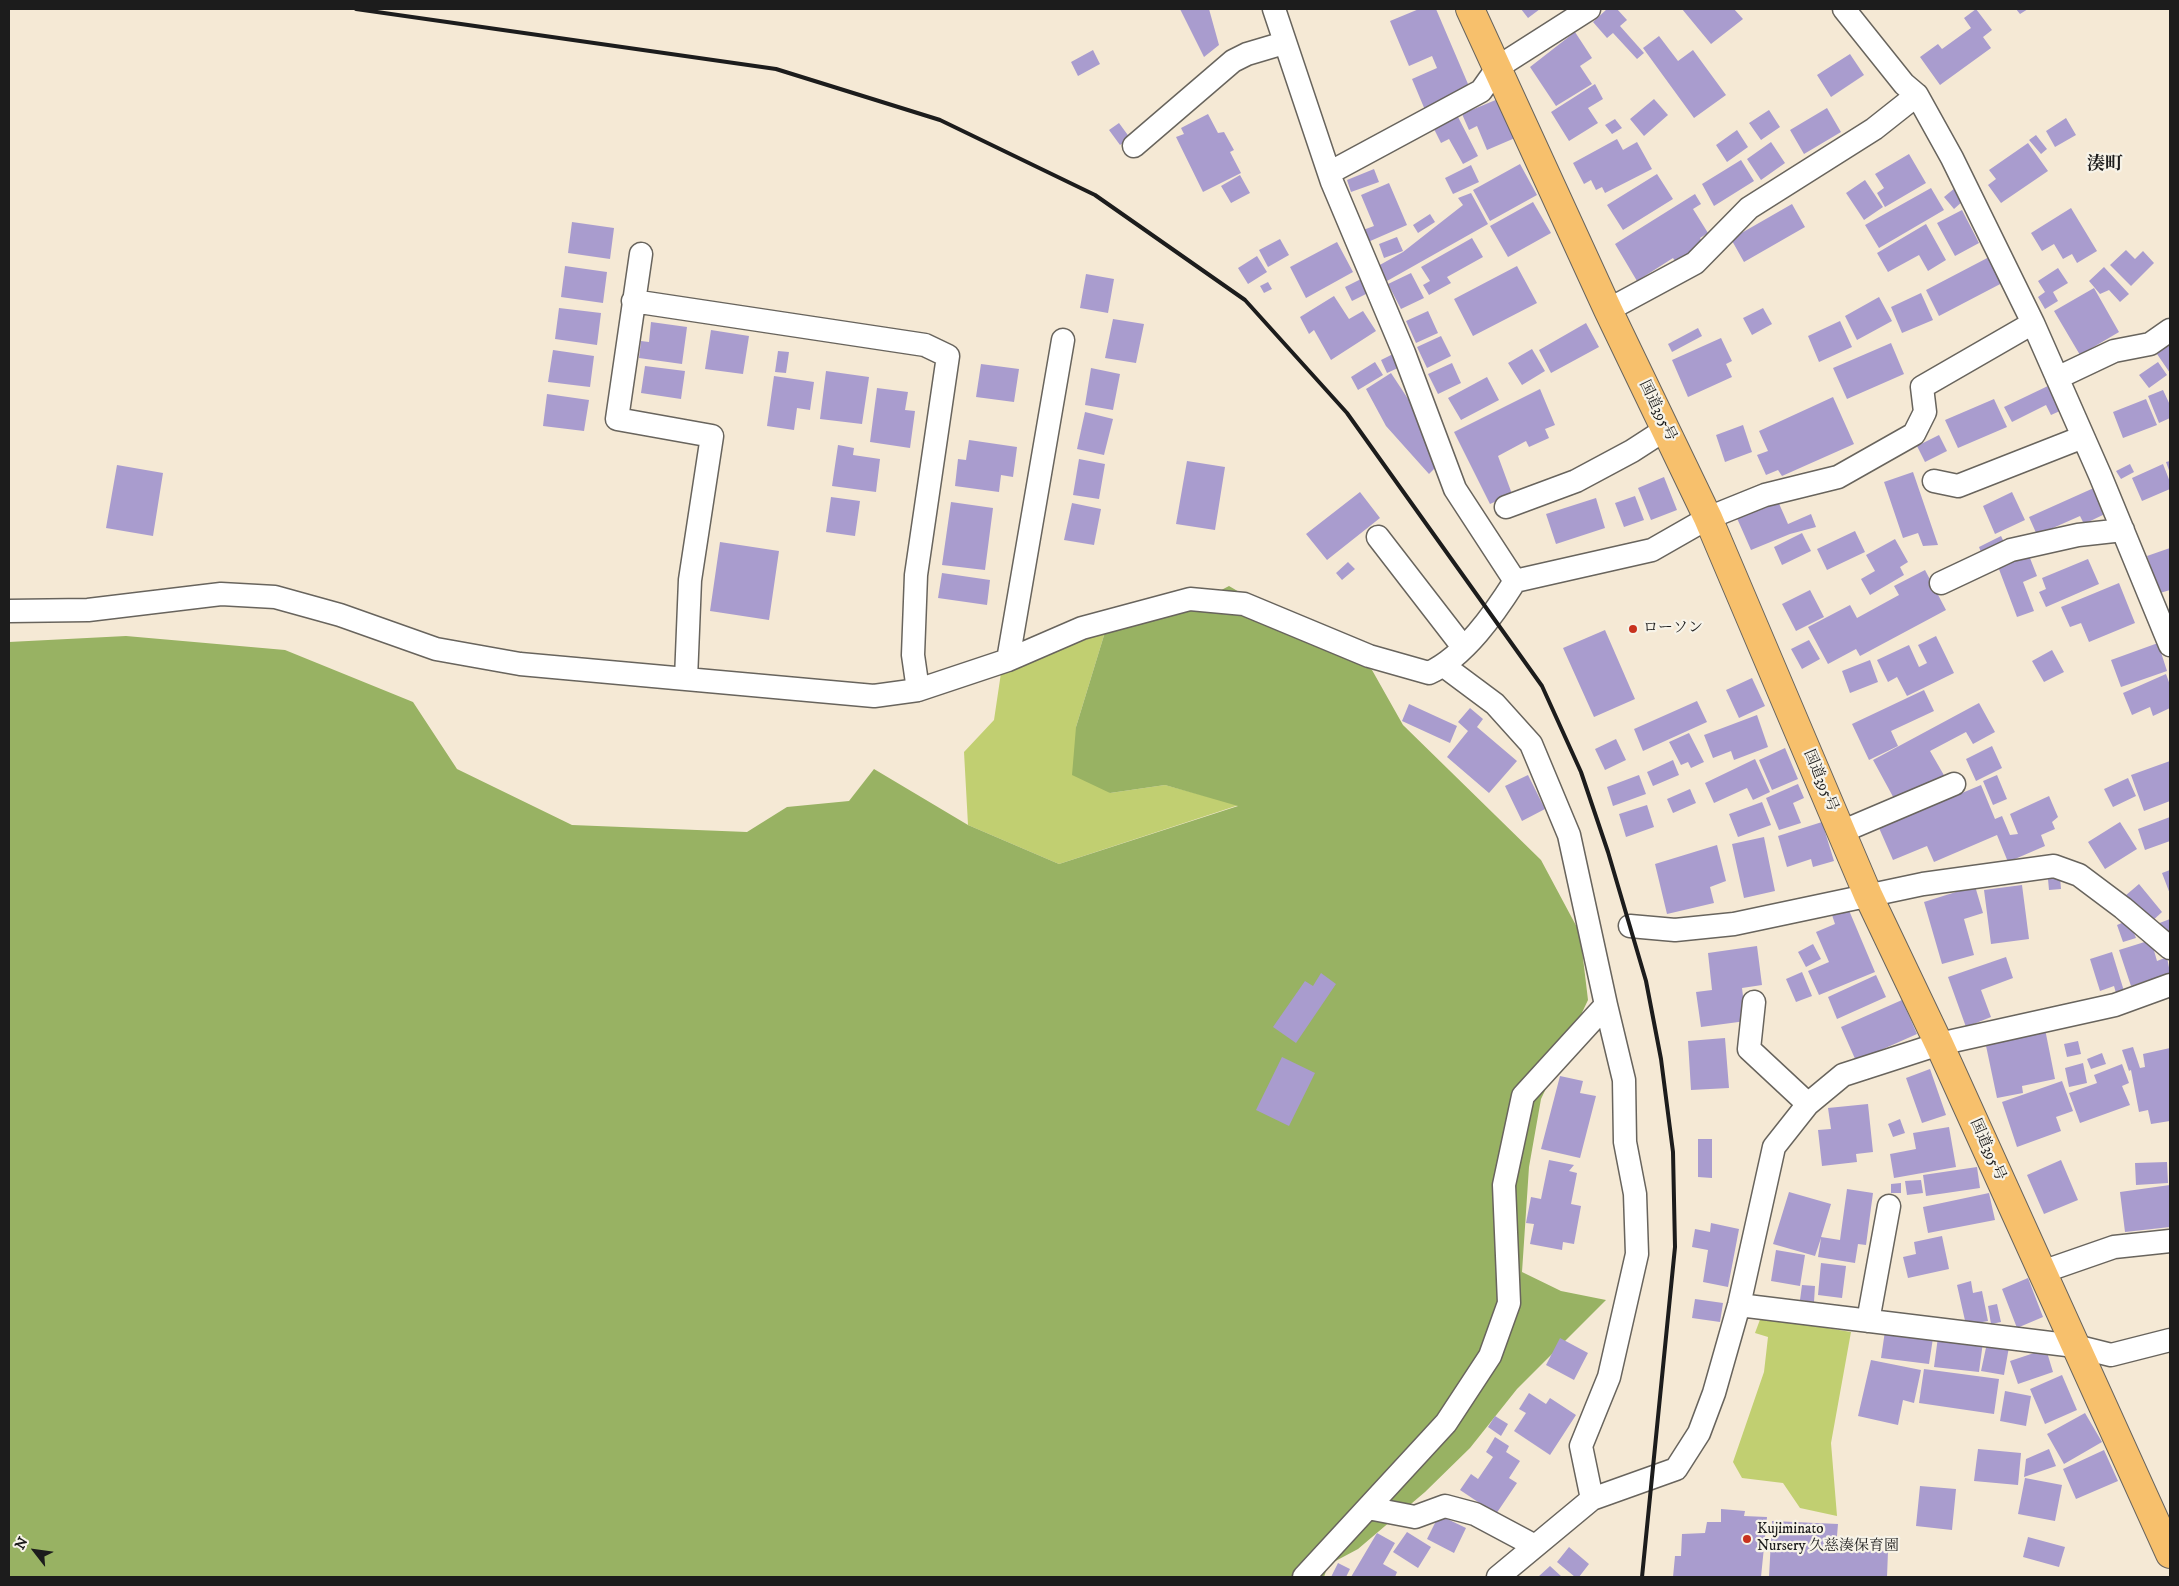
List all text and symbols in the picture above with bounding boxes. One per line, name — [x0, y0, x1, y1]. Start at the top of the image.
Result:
district label: 湊町 — [2087, 154, 2123, 176]
street label: 国道395号 — [1635, 378, 1679, 444]
place label: ローソン — [1643, 620, 1703, 638]
marker: ローソン — [1627, 623, 1639, 635]
street label: 国道395号 — [1799, 747, 1841, 815]
street label: 国道395号 — [1965, 1116, 2009, 1184]
place label: Kujiminato Nursery 久慈湊保育園 — [1757, 1521, 1899, 1556]
north arrow — [10, 1526, 60, 1576]
marker: Kujiminato Nursery 久慈湊保育園 — [1741, 1533, 1753, 1545]
text: N — [11, 1534, 33, 1553]

